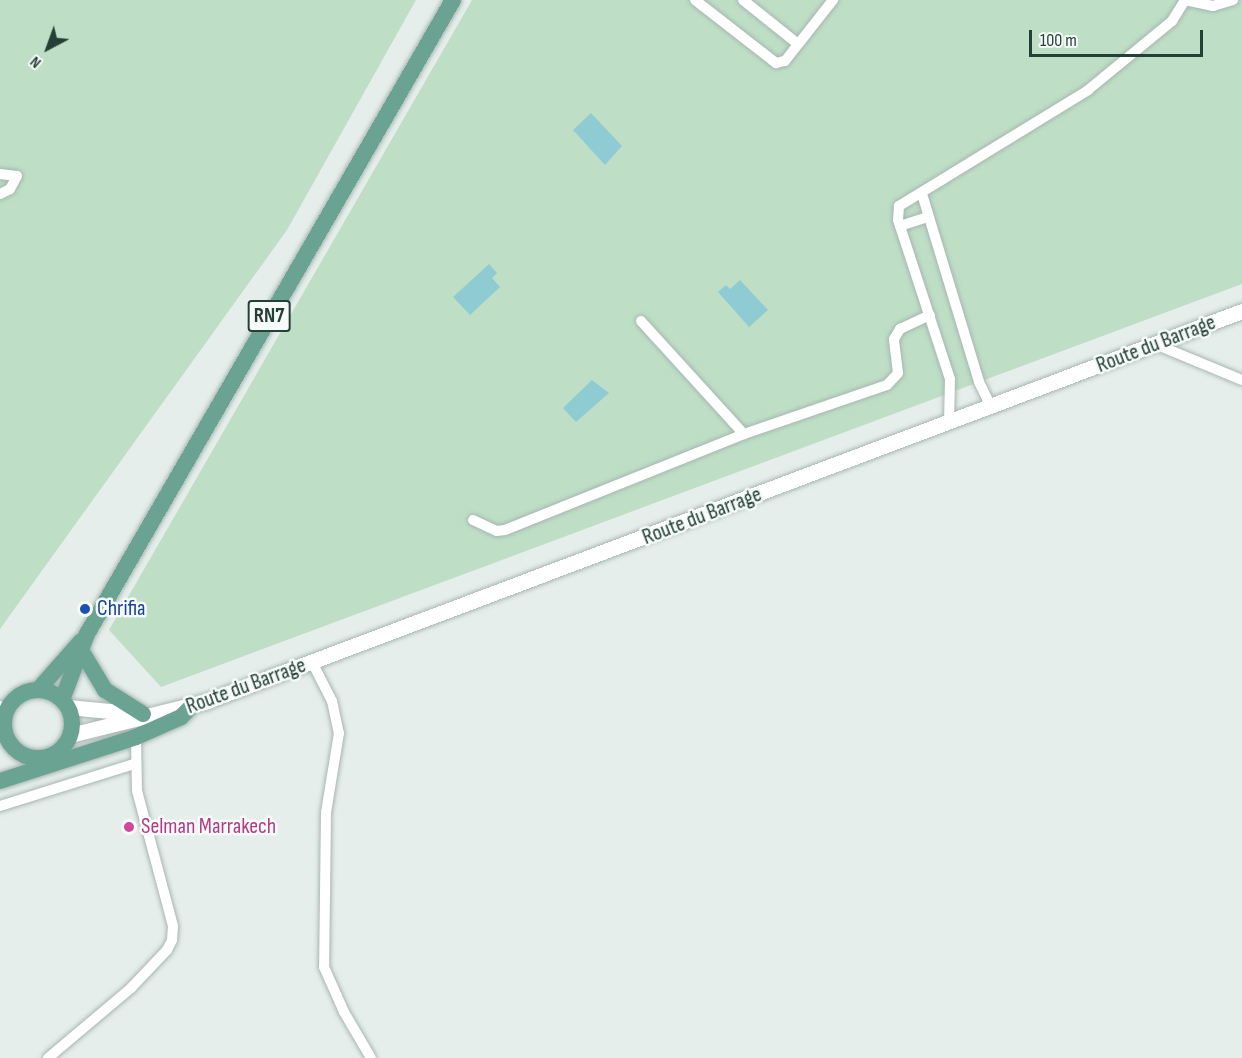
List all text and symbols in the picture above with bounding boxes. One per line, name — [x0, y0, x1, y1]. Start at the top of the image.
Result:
north arrow — [18, 18, 78, 78]
scale bar — [1032, 18, 1206, 56]
text: 100 m — [1040, 30, 1077, 51]
text: N — [26, 52, 45, 72]
road number: RN7 — [246, 298, 292, 334]
street label: Route du Barrage — [1093, 309, 1219, 379]
street label: Route du Barrage — [639, 481, 765, 551]
place label: Chrifia — [97, 596, 146, 622]
marker: Chrifia — [78, 602, 92, 616]
street label: Route du Barrage — [182, 652, 310, 720]
place label: Selman Marrakech — [141, 814, 276, 840]
marker: Selman Marrakech — [122, 820, 136, 834]

